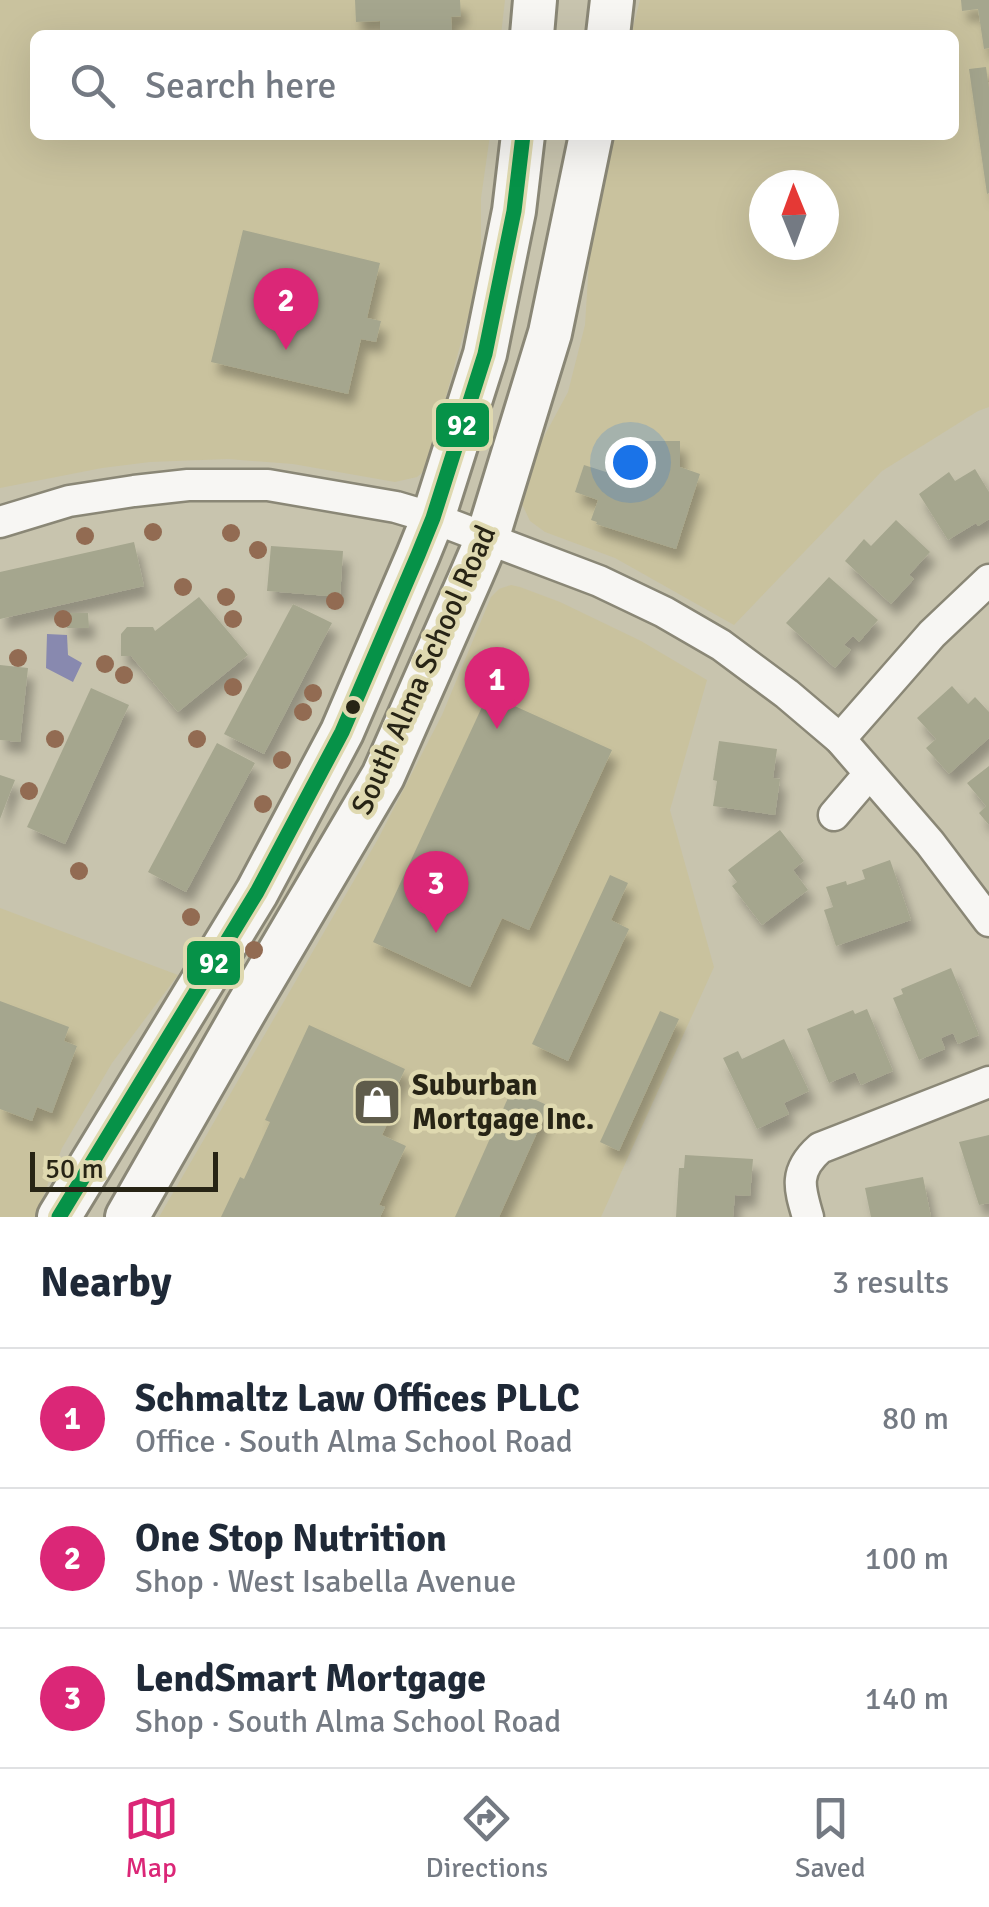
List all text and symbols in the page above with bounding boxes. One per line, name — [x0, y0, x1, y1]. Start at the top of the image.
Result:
search box — [30, 30, 959, 140]
icon: search — [65, 58, 120, 113]
text: Search here — [145, 62, 337, 109]
north arrow — [749, 170, 839, 260]
pin: 2 — [254, 268, 318, 350]
line badge: 92 — [434, 401, 491, 449]
text: 92 — [447, 409, 477, 443]
your location — [605, 437, 656, 488]
street label: South Alma School Road — [344, 520, 504, 820]
pin: 1 — [464, 646, 530, 729]
unlabelled marker — [343, 697, 363, 717]
pin: 3 — [404, 850, 468, 933]
line badge: 92 — [185, 939, 242, 987]
text: 92 — [199, 947, 229, 981]
place label: Suburban Mortgage Inc. — [412, 1067, 594, 1138]
shop icon: Suburban Mortgage Inc. — [351, 1076, 403, 1128]
scale bar — [30, 1147, 218, 1192]
text: 50 m — [45, 1152, 104, 1186]
text: Nearby — [40, 1257, 172, 1308]
text: 3 results — [832, 1263, 949, 1302]
text: Schmaltz Law Offices PLLC — [135, 1375, 580, 1422]
text: 1 — [64, 1399, 81, 1438]
text: 80 m — [882, 1399, 949, 1438]
text: Office · South Alma School Road — [135, 1422, 573, 1461]
text: One Stop Nutrition — [135, 1515, 447, 1562]
text: 2 — [64, 1539, 81, 1578]
text: 100 m — [865, 1539, 949, 1578]
text: Shop · West Isabella Avenue — [135, 1562, 516, 1601]
text: LendSmart Mortgage — [135, 1655, 486, 1702]
text: 3 — [64, 1679, 81, 1718]
text: 140 m — [865, 1679, 949, 1718]
text: Shop · South Alma School Road — [135, 1702, 561, 1741]
tab: Map — [124, 1791, 179, 1885]
tab: Directions — [426, 1791, 548, 1885]
tab: Saved — [795, 1791, 865, 1885]

